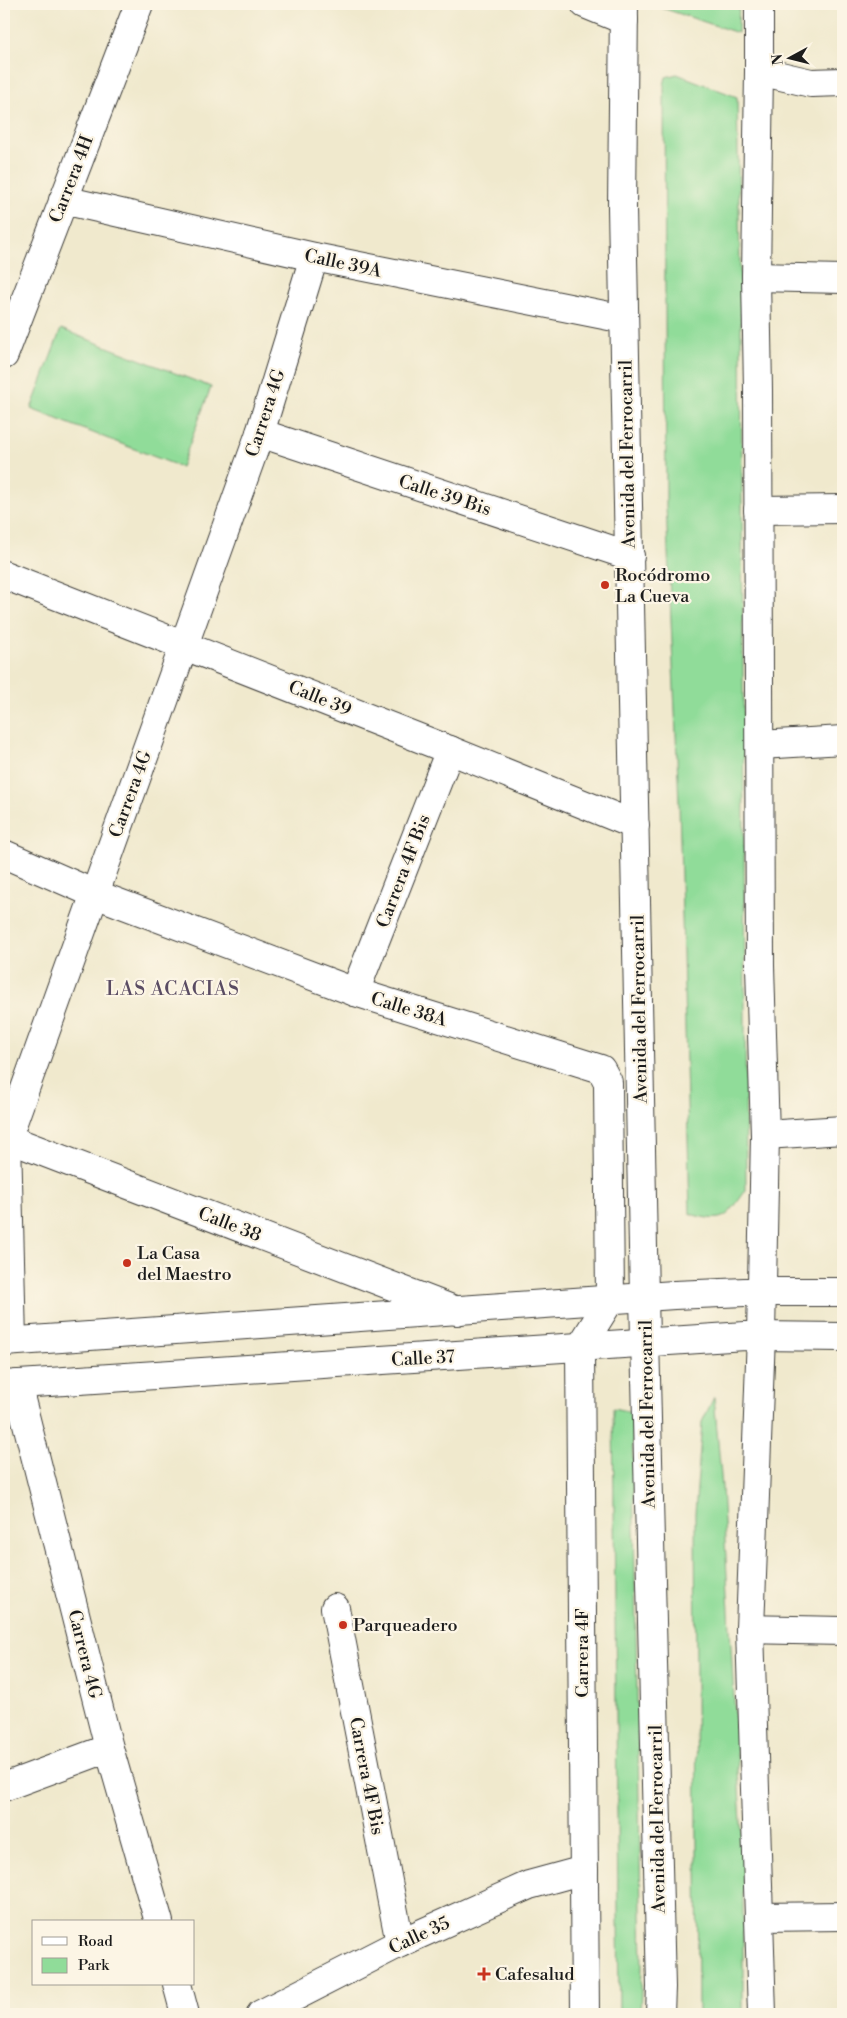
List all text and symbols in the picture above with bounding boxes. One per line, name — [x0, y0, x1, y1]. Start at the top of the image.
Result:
north arrow — [764, 32, 814, 82]
text: N — [768, 53, 788, 66]
street label: Carrera 4H — [44, 132, 99, 226]
street label: Calle 39A — [302, 244, 384, 283]
street label: Avenida del Ferrocarril — [614, 359, 641, 549]
street label: Carrera 4G — [241, 366, 291, 460]
street label: Calle 39 Bis — [396, 470, 494, 521]
place label: Rocódromo La Cueva — [615, 564, 710, 608]
marker: Rocódromo La Cueva — [599, 579, 611, 591]
street label: Calle 39 — [285, 675, 355, 721]
street label: Carrera 4G — [104, 747, 157, 841]
street label: Carrera 4F Bis — [371, 811, 436, 931]
street label: Avenida del Ferrocarril — [626, 914, 653, 1104]
district label: LAS ACACIAS — [106, 977, 240, 1001]
street label: Calle 38A — [368, 987, 450, 1032]
street label: Calle 38 — [195, 1202, 265, 1247]
place label: La Casa del Maestro — [137, 1242, 232, 1286]
marker: La Casa del Maestro — [121, 1257, 133, 1269]
street label: Avenida del Ferrocarril — [634, 1319, 661, 1509]
street label: Calle 37 — [391, 1345, 455, 1372]
street label: Carrera 4G — [62, 1607, 107, 1702]
street label: Carrera 4F — [571, 1608, 594, 1698]
place label: Parqueadero — [353, 1614, 458, 1637]
marker: Parqueadero — [337, 1619, 349, 1631]
street label: Carrera 4F Bis — [344, 1715, 389, 1837]
street label: Avenida del Ferrocarril — [644, 1724, 671, 1914]
street label: Calle 35 — [385, 1911, 453, 1960]
legend — [32, 1920, 195, 1986]
text: Road — [78, 1932, 113, 1951]
text: Park — [78, 1956, 110, 1975]
place label: Cafesalud — [495, 1963, 575, 1986]
marker: Cafesalud — [477, 1967, 491, 1981]

